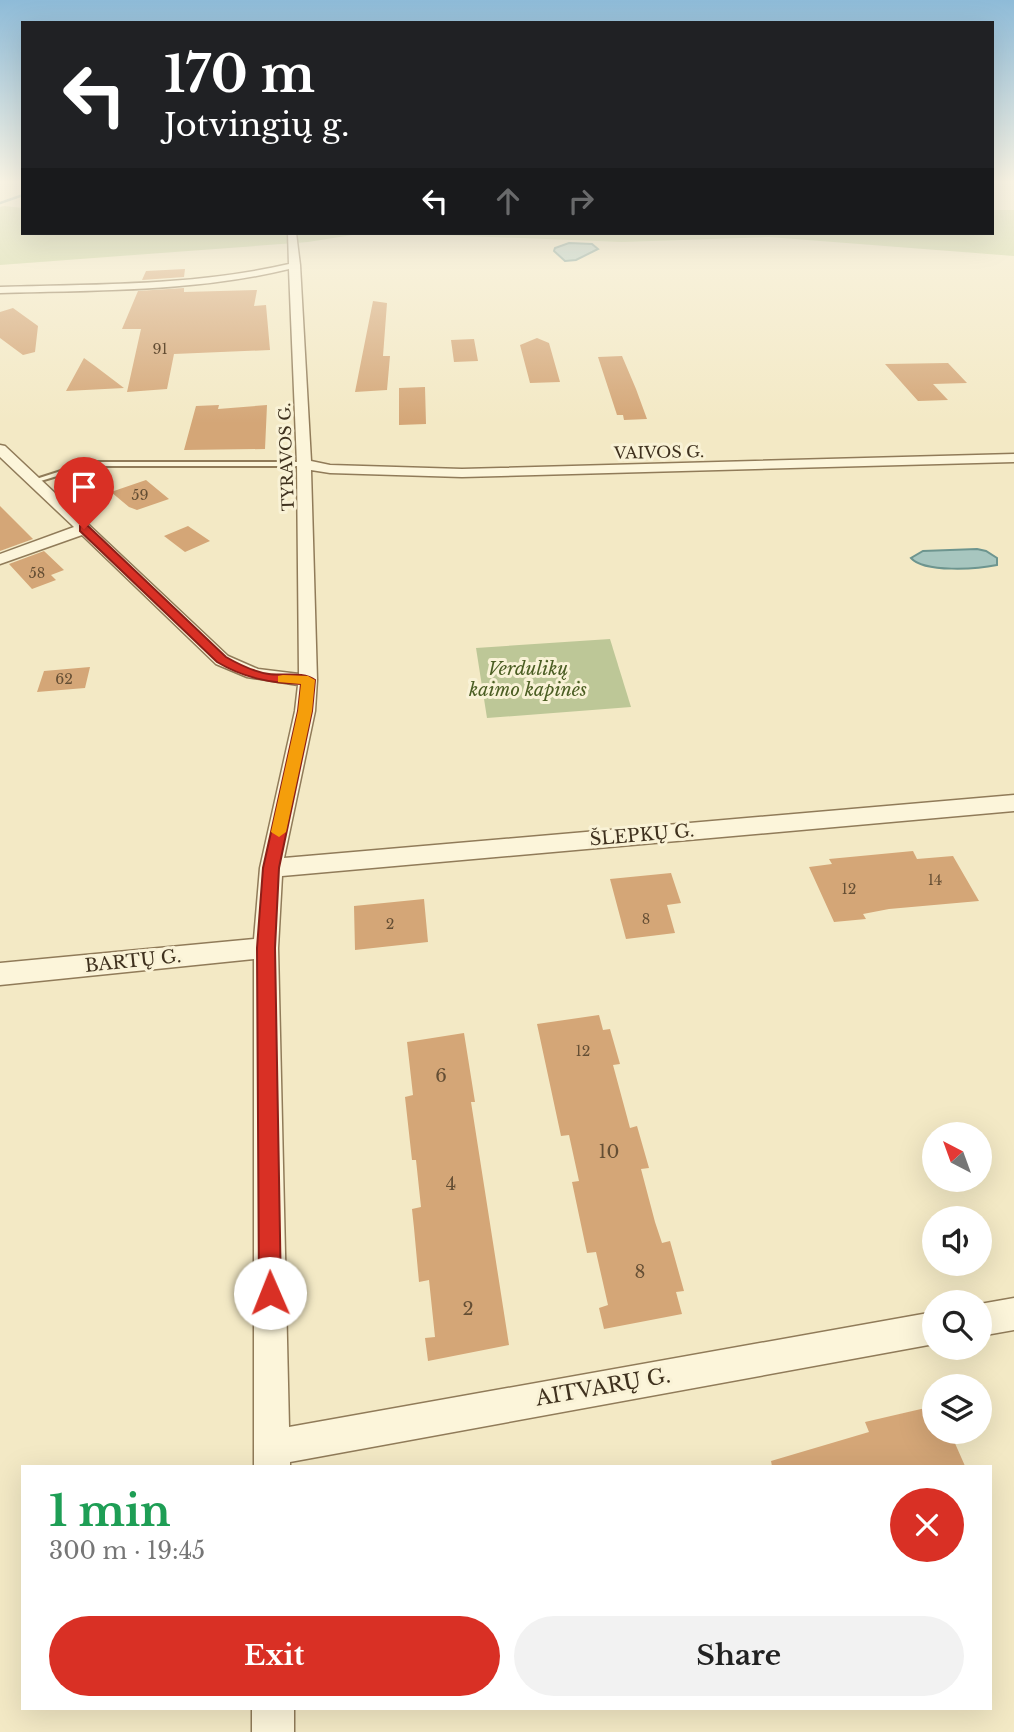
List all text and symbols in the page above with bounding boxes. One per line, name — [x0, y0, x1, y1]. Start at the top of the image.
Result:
text: 170 m — [164, 44, 315, 105]
icon: left — [49, 49, 140, 140]
text: Jotvingių g. — [164, 105, 350, 145]
icon: left — [416, 182, 454, 220]
icon: ahead — [489, 182, 527, 220]
icon: right — [562, 182, 600, 220]
house number: 91 — [152, 340, 168, 358]
street label: TYRAVOS G. — [274, 402, 298, 512]
street label: VAIVOS G. — [613, 441, 704, 463]
pin — [54, 457, 114, 529]
icon: arrive — [65, 468, 103, 506]
house number: 59 — [132, 486, 148, 504]
house number: 58 — [29, 564, 45, 582]
park label: Verdulikų kaimo kapinės — [468, 658, 587, 701]
house number: 62 — [55, 670, 73, 688]
street label: ŠLEPKŲ G. — [589, 818, 695, 851]
house number: 14 — [928, 871, 942, 889]
house number: 12 — [842, 880, 856, 898]
house number: 8 — [642, 910, 650, 928]
house number: 2 — [386, 915, 394, 933]
street label: BARTŲ G. — [84, 945, 182, 977]
house number: 12 — [576, 1042, 590, 1060]
house number: 6 — [435, 1065, 447, 1087]
north arrow — [922, 1122, 992, 1192]
map controls — [922, 1122, 992, 1444]
house number: 10 — [599, 1141, 619, 1163]
house number: 4 — [446, 1173, 456, 1195]
button: sound — [922, 1206, 992, 1276]
position arrow — [233, 1256, 307, 1330]
house number: 8 — [635, 1261, 645, 1283]
button: search — [922, 1290, 992, 1360]
house number: 2 — [462, 1298, 474, 1320]
street label: AITVARŲ G. — [532, 1362, 673, 1412]
button: layers — [922, 1374, 992, 1444]
text: 1 min — [49, 1485, 171, 1537]
button: close — [890, 1488, 964, 1562]
text: 300 m · 19:45 — [49, 1537, 205, 1565]
button: Exit — [49, 1616, 500, 1696]
button: Share — [514, 1616, 964, 1696]

